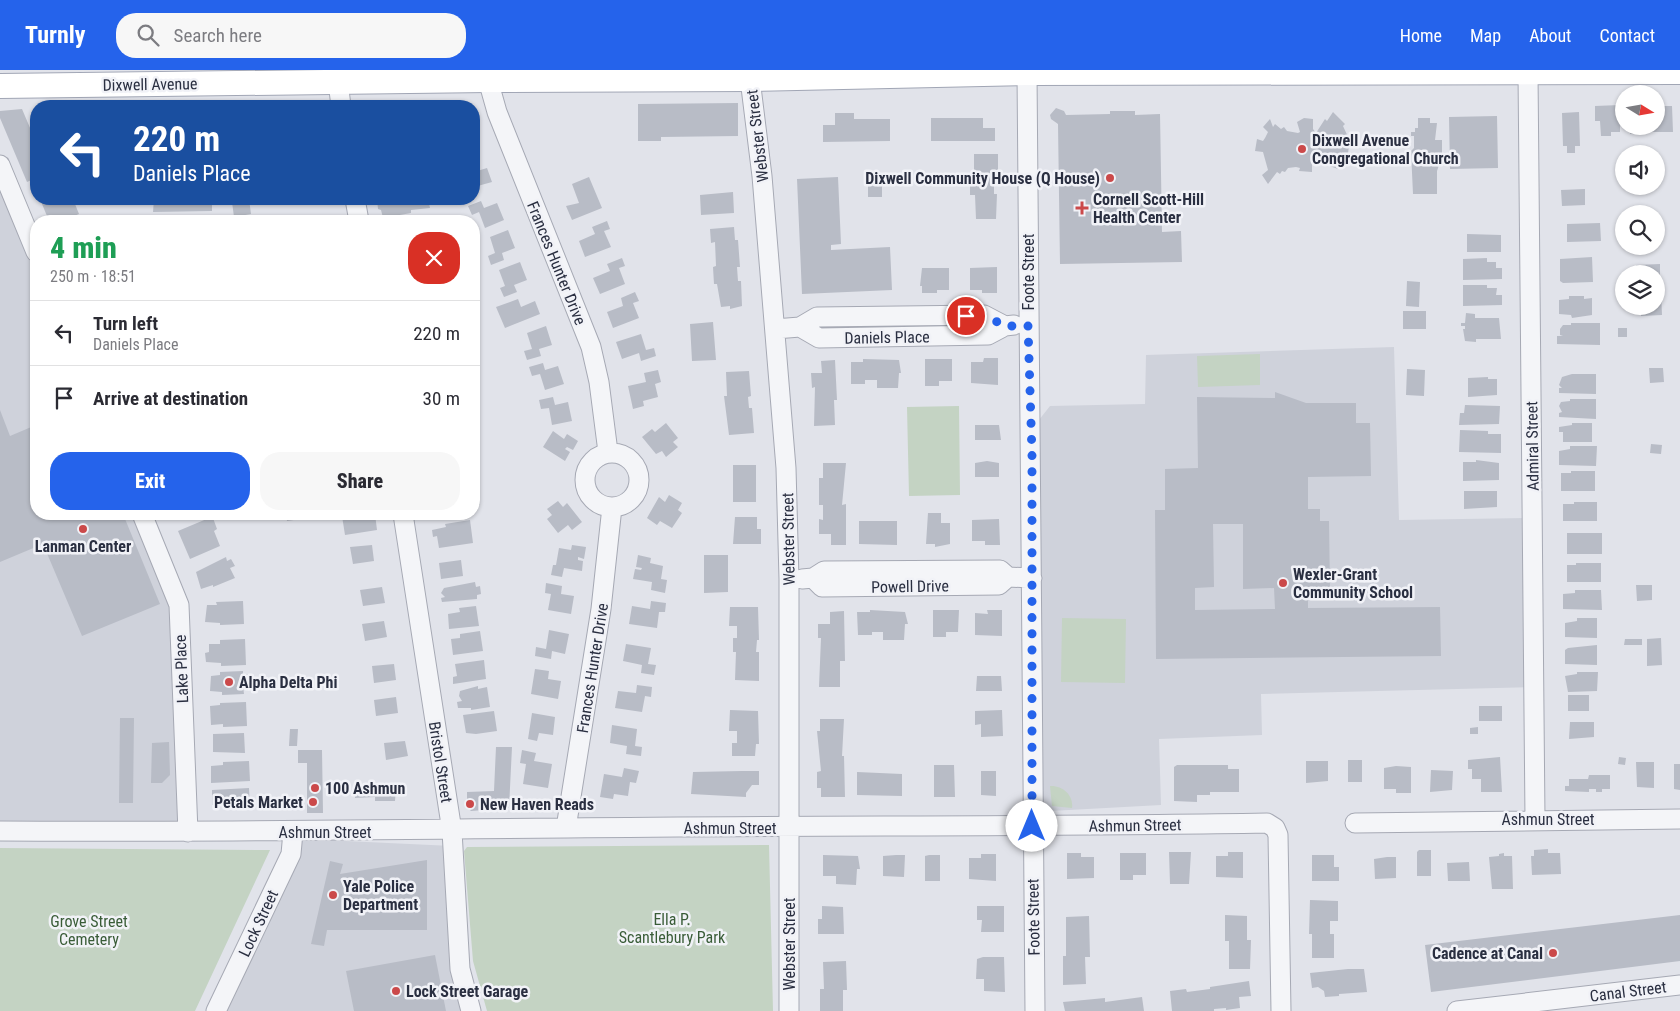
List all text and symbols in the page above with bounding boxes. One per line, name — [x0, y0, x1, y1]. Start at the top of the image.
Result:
search box — [116, 13, 466, 58]
text: Turnly — [25, 21, 86, 49]
icon: search — [134, 21, 162, 49]
text: Search here — [174, 24, 262, 47]
text: Home — [1400, 25, 1442, 46]
text: Map — [1470, 25, 1501, 46]
text: About — [1529, 25, 1571, 46]
text: Contact — [1599, 25, 1655, 46]
street label: Dixwell Avenue — [102, 74, 198, 95]
north arrow — [1615, 85, 1665, 135]
map controls — [1615, 85, 1665, 315]
street label: Webster Street — [742, 88, 773, 183]
text: 220 m — [133, 119, 220, 160]
icon: left — [50, 120, 115, 185]
place label: Dixwell Avenue Congregational Church — [1312, 131, 1459, 168]
marker: Dixwell Avenue Congregational Church — [1296, 143, 1308, 155]
button: sound — [1615, 145, 1665, 195]
text: Daniels Place — [133, 161, 251, 186]
place label: Dixwell Community House (Q House) — [865, 169, 1100, 188]
marker: Dixwell Community House (Q House) — [1104, 172, 1116, 184]
place label: Cornell Scott-Hill Health Center — [1093, 190, 1204, 227]
street label: Frances Hunter Drive — [523, 199, 590, 328]
marker: Cornell Scott-Hill Health Center — [1075, 201, 1089, 215]
button: search — [1615, 205, 1665, 255]
text: 4 min — [50, 230, 117, 265]
button: close — [408, 232, 460, 284]
street label: Foote Street — [1019, 233, 1038, 311]
button: layers — [1615, 265, 1665, 315]
text: 250 m · 18:51 — [50, 267, 136, 286]
pin — [945, 295, 987, 337]
icon: arrive — [952, 302, 980, 330]
text: Turn left — [93, 312, 158, 335]
icon: left — [50, 319, 78, 347]
text: 220 m — [413, 322, 460, 345]
street label: Daniels Place — [844, 327, 930, 348]
text: Daniels Place — [93, 335, 178, 354]
icon: arrive — [50, 384, 78, 412]
text: Arrive at destination — [93, 387, 248, 410]
text: 30 m — [423, 387, 460, 410]
street label: Admiral Street — [1522, 401, 1543, 491]
button: Exit — [50, 452, 250, 510]
button: Share — [260, 452, 460, 510]
street label: Webster Street — [778, 492, 799, 586]
marker: Lanman Center — [77, 523, 89, 535]
place label: Lanman Center — [35, 537, 131, 556]
place label: Wexler-Grant Community School — [1293, 565, 1413, 602]
street label: Powell Drive — [871, 576, 949, 597]
marker: Wexler-Grant Community School — [1277, 577, 1289, 589]
street label: Frances Hunter Drive — [573, 602, 612, 734]
street label: Lake Place — [171, 634, 192, 704]
place label: Alpha Delta Phi — [239, 673, 337, 692]
marker: Alpha Delta Phi — [223, 676, 235, 688]
street label: Bristol Street — [425, 720, 456, 804]
place label: 100 Ashmun — [325, 779, 405, 798]
marker: 100 Ashmun — [309, 782, 321, 794]
place label: Petals Market — [214, 793, 303, 812]
place label: New Haven Reads — [480, 795, 594, 814]
marker: Petals Market — [307, 796, 319, 808]
marker: New Haven Reads — [464, 798, 476, 810]
position arrow — [1005, 799, 1057, 851]
street label: Ashmun Street — [1502, 810, 1595, 829]
street label: Ashmun Street — [1088, 815, 1182, 836]
street label: Ashmun Street — [684, 819, 777, 838]
street label: Ashmun Street — [279, 823, 372, 842]
place label: Yale Police Department — [343, 877, 418, 914]
street label: Foote Street — [1023, 878, 1044, 956]
street label: Lock Street — [235, 887, 282, 960]
marker: Yale Police Department — [327, 889, 339, 901]
street label: Webster Street — [780, 897, 799, 990]
park label: Ella P. Scantlebury Park — [619, 910, 726, 947]
park label: Grove Street Cemetery — [50, 912, 128, 949]
place label: Cadence at Canal — [1432, 944, 1543, 963]
marker: Cadence at Canal — [1547, 947, 1559, 959]
street label: Canal Street — [1589, 977, 1668, 1006]
place label: Lock Street Garage — [406, 982, 528, 1001]
marker: Lock Street Garage — [390, 985, 402, 997]

